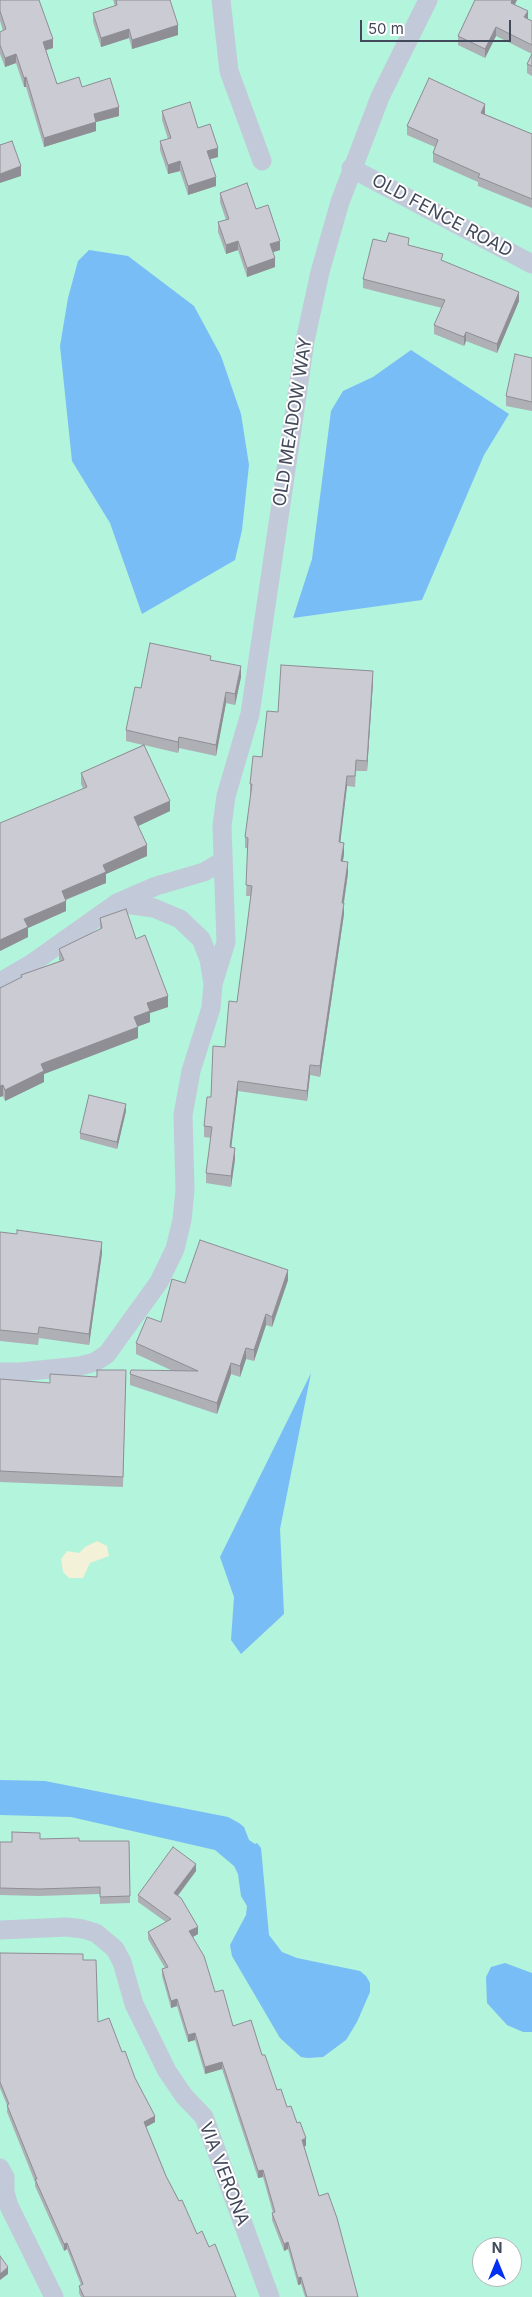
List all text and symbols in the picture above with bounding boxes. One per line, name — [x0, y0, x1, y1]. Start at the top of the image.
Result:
scale bar — [362, 10, 513, 42]
text: 50 m — [368, 19, 404, 38]
street label: OLD FENCE ROAD — [368, 170, 516, 262]
street label: OLD MEADOW WAY — [269, 336, 317, 508]
street label: VIA VERONA — [194, 2119, 254, 2229]
north arrow — [472, 2237, 522, 2287]
text: N — [492, 2239, 502, 2256]

